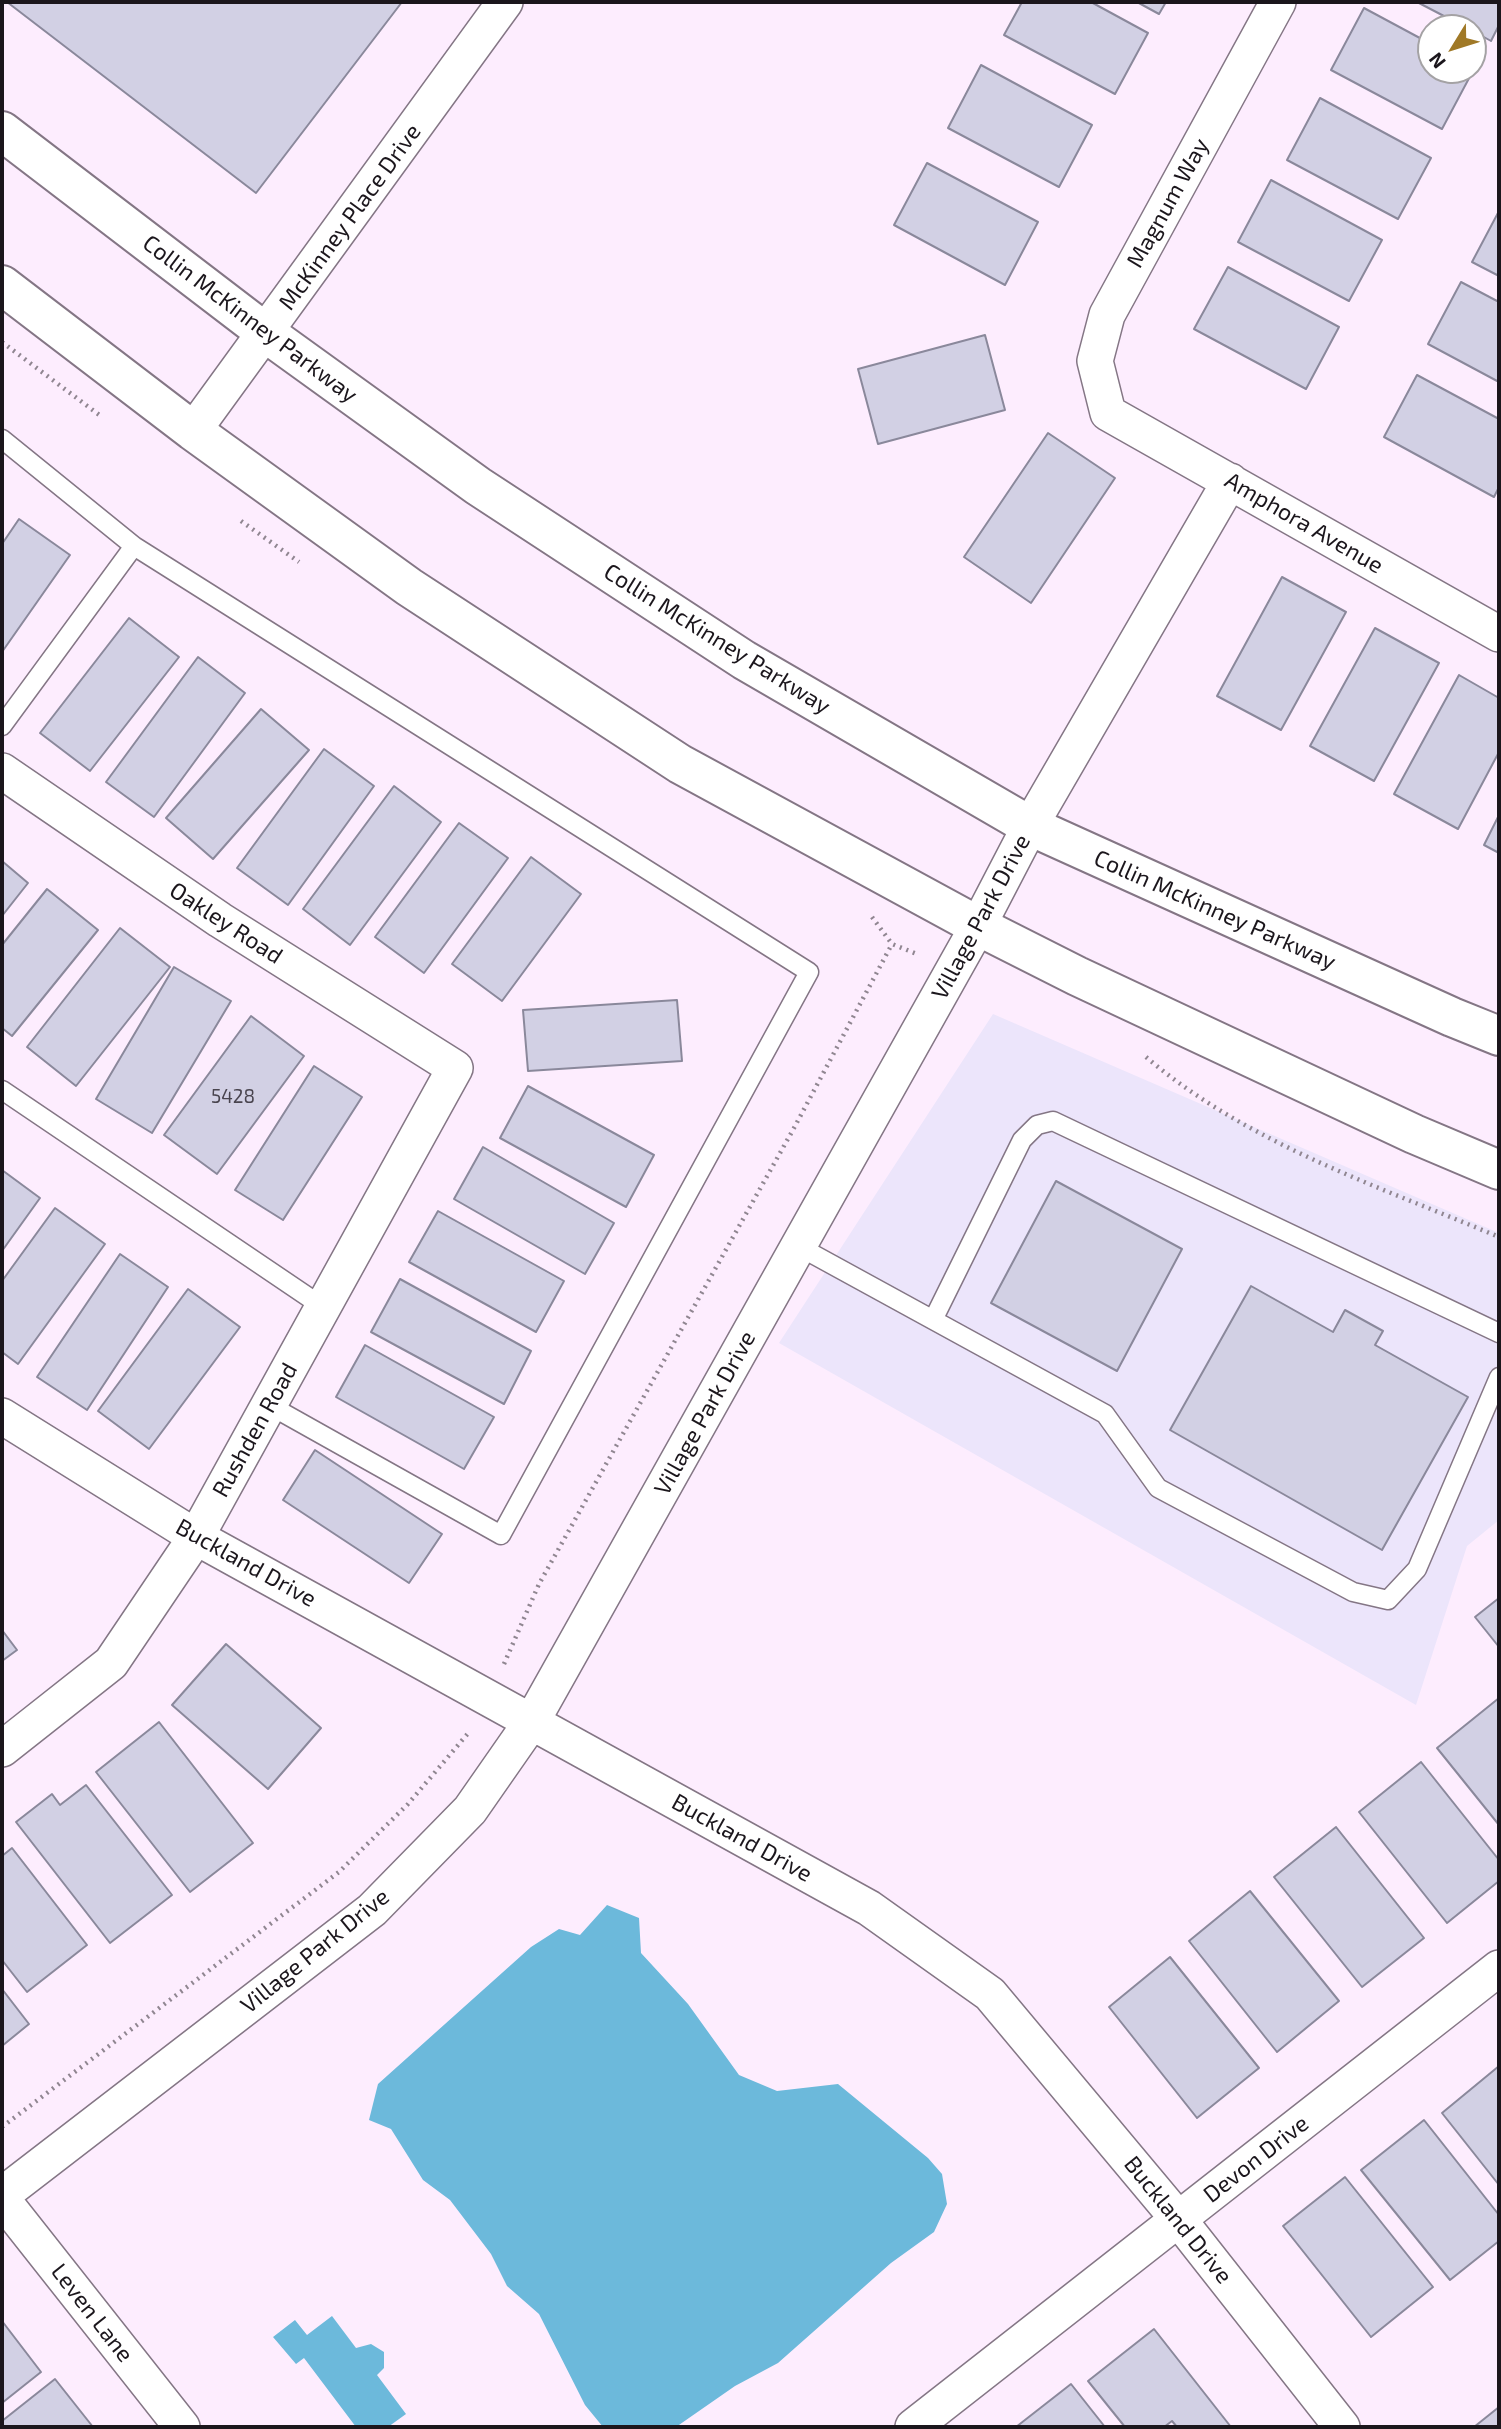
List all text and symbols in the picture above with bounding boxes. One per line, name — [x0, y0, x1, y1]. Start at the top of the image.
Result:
north arrow — [1417, 14, 1487, 84]
text: N — [1423, 49, 1450, 73]
street label: McKinney Place Drive — [273, 119, 427, 315]
street label: Magnum Way — [1121, 133, 1215, 273]
street label: Collin McKinney Parkway — [137, 229, 363, 409]
street label: Amphora Avenue — [1220, 466, 1388, 580]
street label: Collin McKinney Parkway — [599, 558, 835, 720]
street label: Village Park Drive — [926, 830, 1036, 1004]
street label: Collin McKinney Parkway — [1090, 844, 1340, 976]
street label: Oakley Road — [164, 876, 288, 970]
house number: 5428 — [211, 1086, 255, 1108]
street label: Village Park Drive — [649, 1326, 761, 1500]
street label: Rushden Road — [207, 1358, 303, 1502]
street label: Buckland Drive — [171, 1513, 321, 1613]
street label: Buckland Drive — [667, 1788, 817, 1888]
street label: Village Park Drive — [235, 1883, 395, 2019]
street label: Devon Drive — [1198, 2109, 1314, 2209]
street label: Buckland Drive — [1118, 2151, 1238, 2289]
street label: Leven Lane — [45, 2258, 139, 2368]

